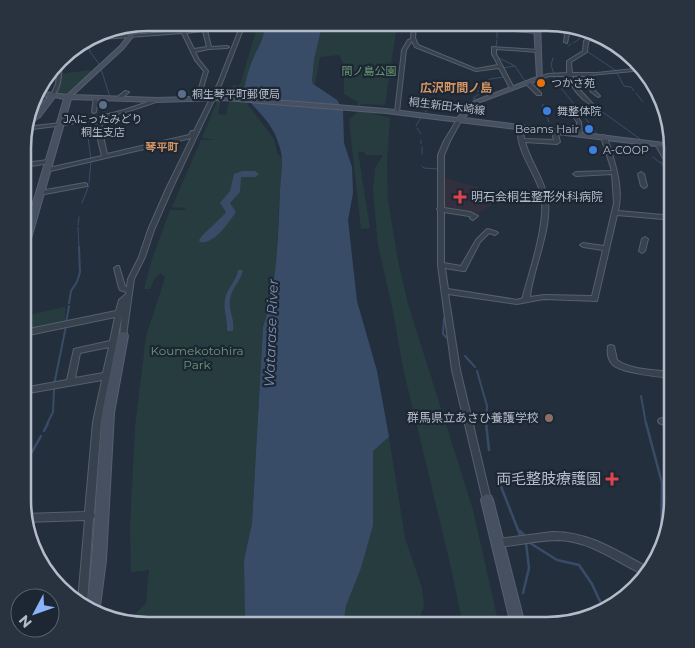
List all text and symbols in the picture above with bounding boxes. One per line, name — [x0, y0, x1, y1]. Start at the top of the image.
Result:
park label: 間ノ島公園 — [342, 64, 397, 78]
place label: つかさ苑 — [551, 76, 595, 90]
marker: つかさ苑 — [535, 77, 547, 89]
district label: 広沢町間ノ島 — [420, 80, 492, 95]
place label: 桐生琴平町郵便局 — [192, 87, 280, 101]
marker: 桐生琴平町郵便局 — [176, 88, 188, 100]
street label: 桐生新田木崎線 — [408, 94, 486, 118]
marker: JAにったみどり 桐生支店 — [97, 99, 109, 111]
place label: 舞整体院 — [557, 104, 601, 118]
marker: 舞整体院 — [541, 105, 553, 117]
place label: JAにったみどり 桐生支店 — [62, 112, 143, 139]
place label: Beams Hair — [515, 122, 579, 136]
marker: Beams Hair — [583, 123, 595, 135]
district label: 琴平町 — [145, 140, 179, 154]
place label: A-COOP — [603, 143, 649, 157]
marker: A-COOP — [587, 144, 599, 156]
place label: 明石会桐生整形外科病院 — [471, 189, 603, 204]
marker: 明石会桐生整形外科病院 — [453, 190, 467, 204]
water label: Watarase River — [260, 278, 282, 387]
park label: Koumekotohira Park — [150, 343, 244, 372]
place label: 群馬県立あさひ養護学校 — [407, 410, 539, 425]
marker: 群馬県立あさひ養護学校 — [543, 412, 555, 424]
place label: 両毛整肢療護園 — [496, 469, 601, 488]
marker: 両毛整肢療護園 — [605, 472, 619, 486]
north arrow — [10, 588, 60, 638]
text: N — [15, 611, 36, 632]

